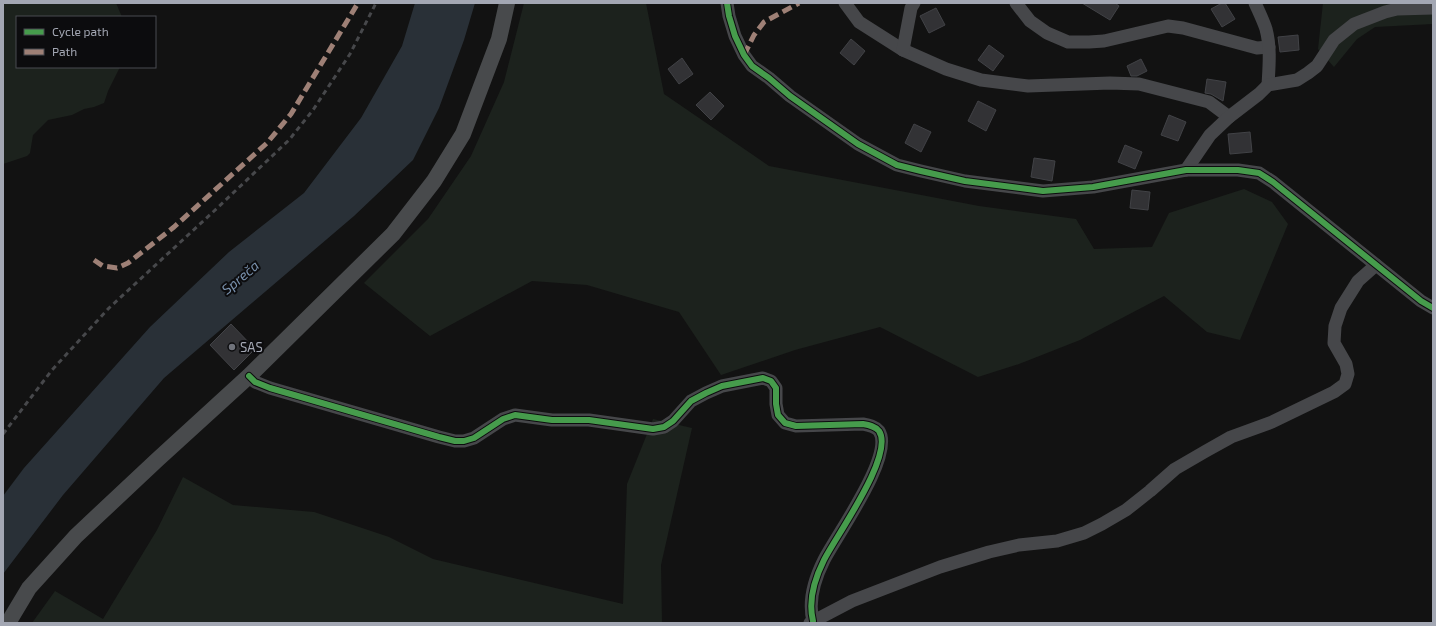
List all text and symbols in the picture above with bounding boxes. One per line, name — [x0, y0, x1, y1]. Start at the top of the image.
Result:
legend — [16, 16, 156, 68]
text: Cycle path — [52, 24, 109, 38]
text: Path — [52, 44, 77, 58]
water label: Spreča — [218, 256, 262, 298]
place label: SAS — [240, 339, 263, 355]
marker: SAS — [227, 342, 237, 352]

